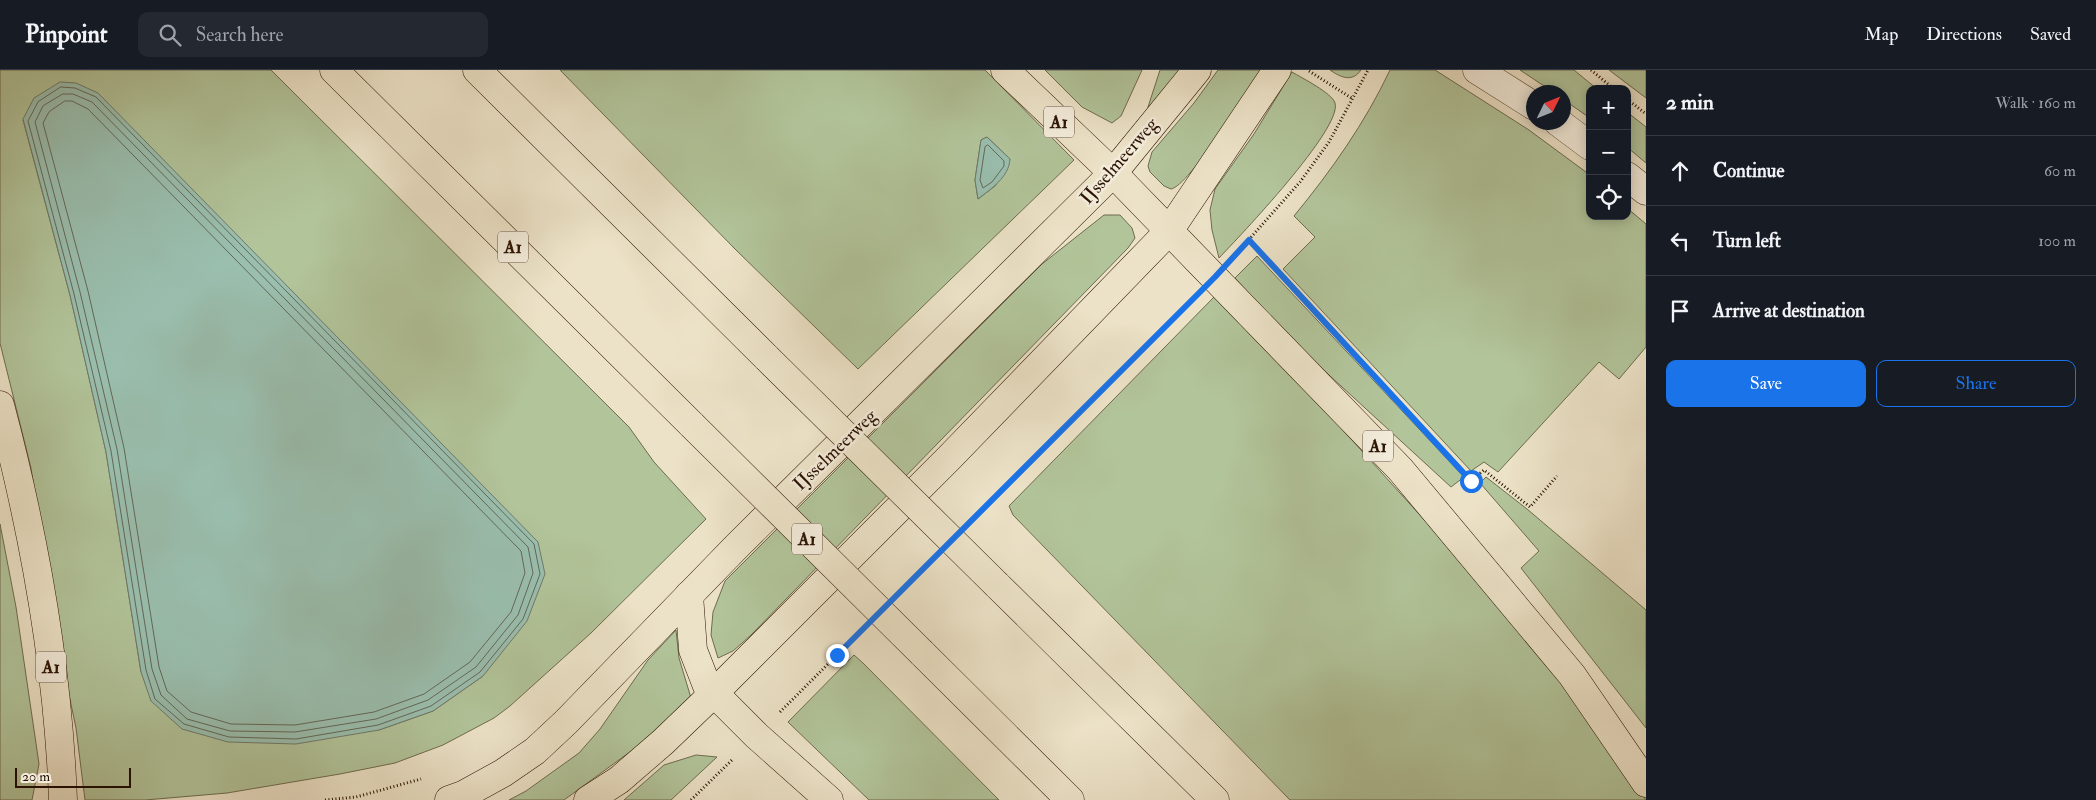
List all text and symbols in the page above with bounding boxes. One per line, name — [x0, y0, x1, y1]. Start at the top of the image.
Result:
search box — [138, 12, 488, 57]
text: Pinpoint — [25, 19, 108, 50]
icon: search — [156, 21, 184, 49]
text: Search here — [196, 23, 283, 47]
text: Map — [1865, 23, 1898, 46]
text: Directions — [1926, 23, 2002, 46]
text: Saved — [2030, 23, 2071, 46]
north arrow — [1526, 85, 1571, 130]
map controls — [1586, 85, 1631, 220]
button: + — [1586, 85, 1631, 130]
text: 2 min — [1666, 89, 1714, 116]
text: Walk · 160 m — [1995, 93, 2076, 113]
road number: A1 — [1044, 106, 1074, 138]
street label: IJsselmeerweg — [1075, 112, 1164, 209]
button: − — [1586, 130, 1631, 175]
icon: ahead — [1666, 157, 1694, 185]
text: Continue — [1713, 159, 1784, 183]
text: 60 m — [2044, 161, 2076, 181]
button: locate — [1586, 175, 1631, 220]
icon: left — [1666, 227, 1694, 255]
text: Turn left — [1713, 229, 1781, 253]
text: 100 m — [2038, 231, 2076, 251]
road number: A1 — [498, 232, 528, 262]
icon: arrive — [1666, 297, 1694, 325]
text: Arrive at destination — [1713, 299, 1865, 323]
button: Save — [1666, 360, 1866, 407]
button: Share — [1876, 360, 2076, 407]
street label: IJsselmeerweg — [788, 404, 882, 496]
road number: A1 — [1363, 431, 1393, 462]
route start — [1460, 470, 1483, 493]
road number: A1 — [792, 524, 822, 554]
route end — [826, 644, 849, 667]
road number: A1 — [36, 652, 66, 682]
scale bar — [15, 765, 131, 788]
text: 20 m — [22, 768, 50, 785]

